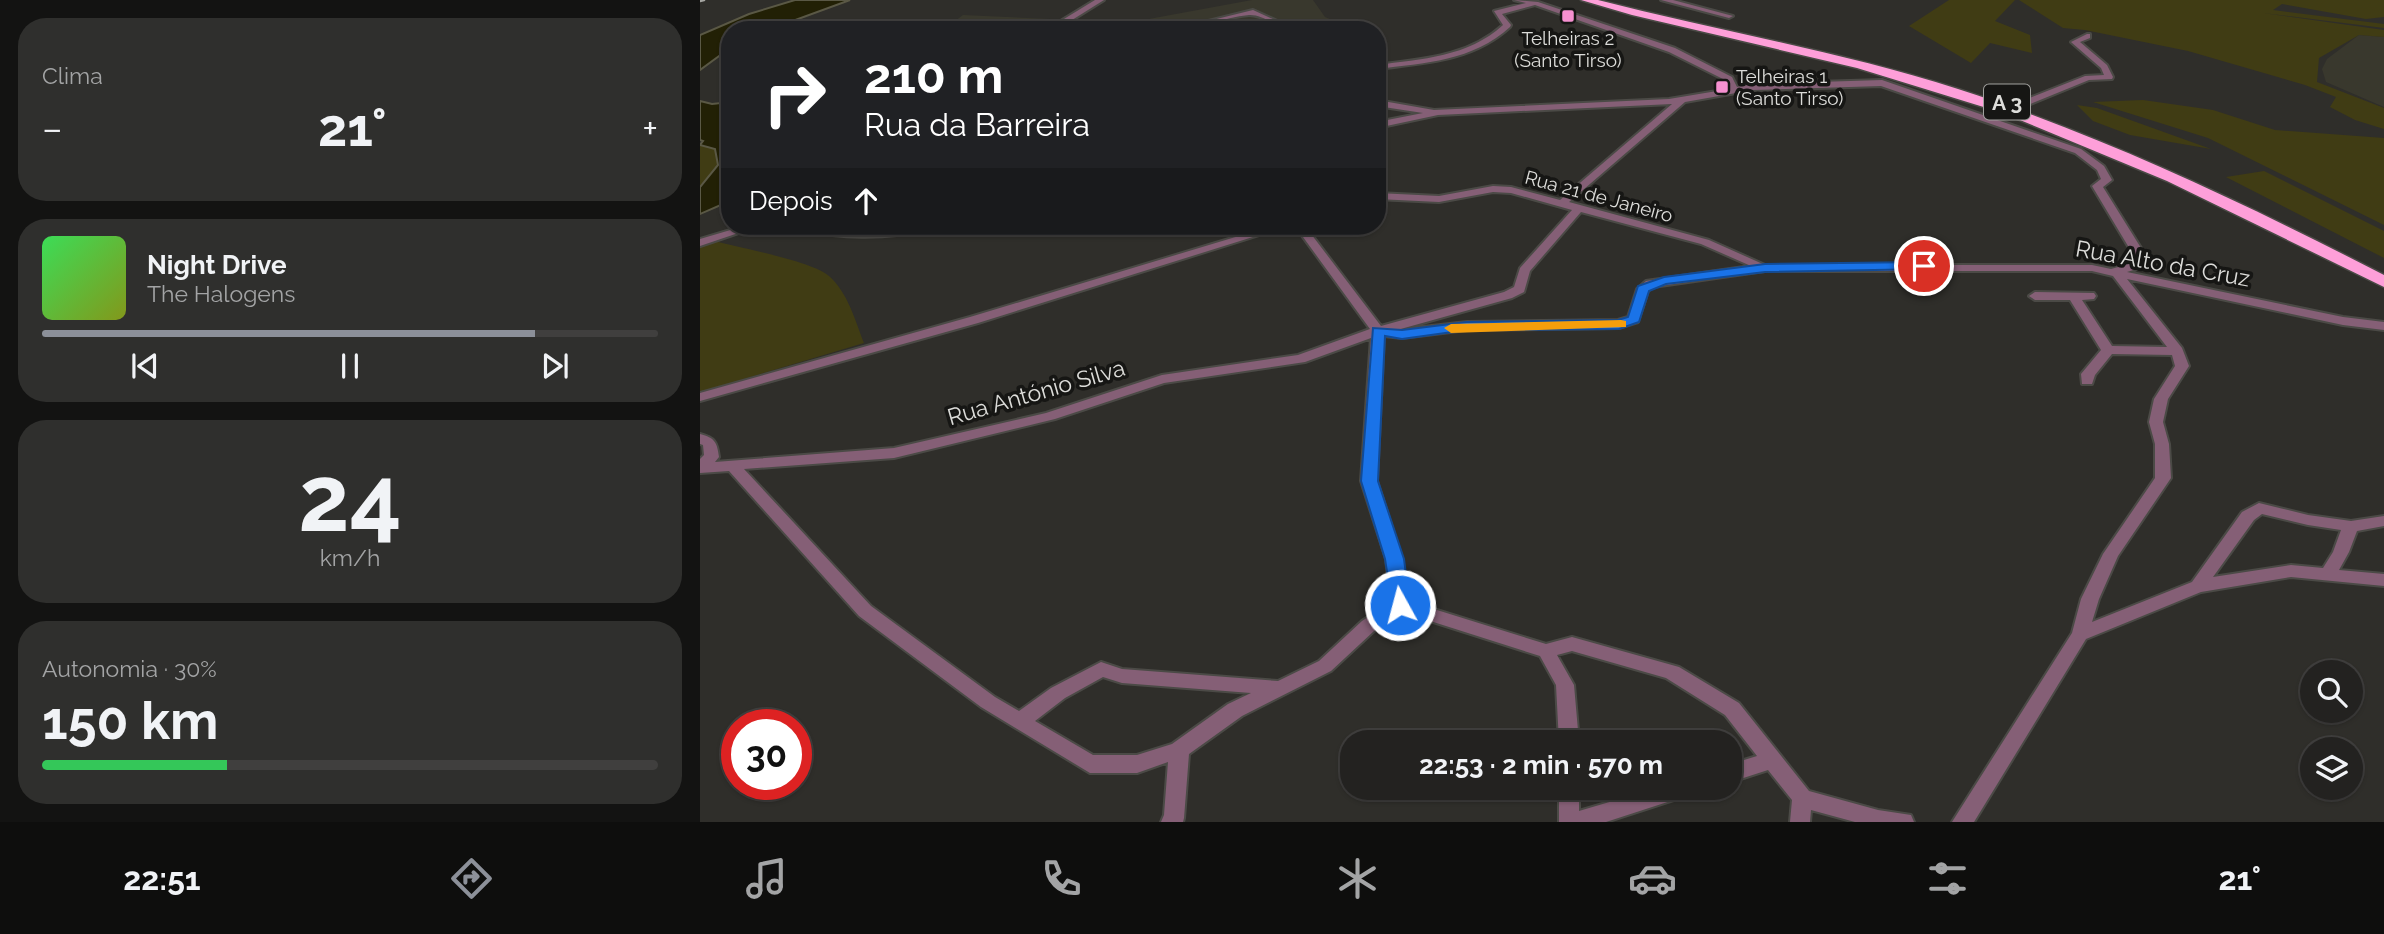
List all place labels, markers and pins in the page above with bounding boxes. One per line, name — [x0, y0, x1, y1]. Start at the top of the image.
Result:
marker: Telheiras 2 (Santo Tirso) — [1560, 8, 1576, 24]
place label: Telheiras 2 (Santo Tirso) — [1514, 27, 1622, 71]
place label: Telheiras 1 (Santo Tirso) — [1736, 65, 1843, 109]
marker: Telheiras 1 (Santo Tirso) — [1714, 79, 1730, 95]
pin — [1894, 236, 1954, 296]

